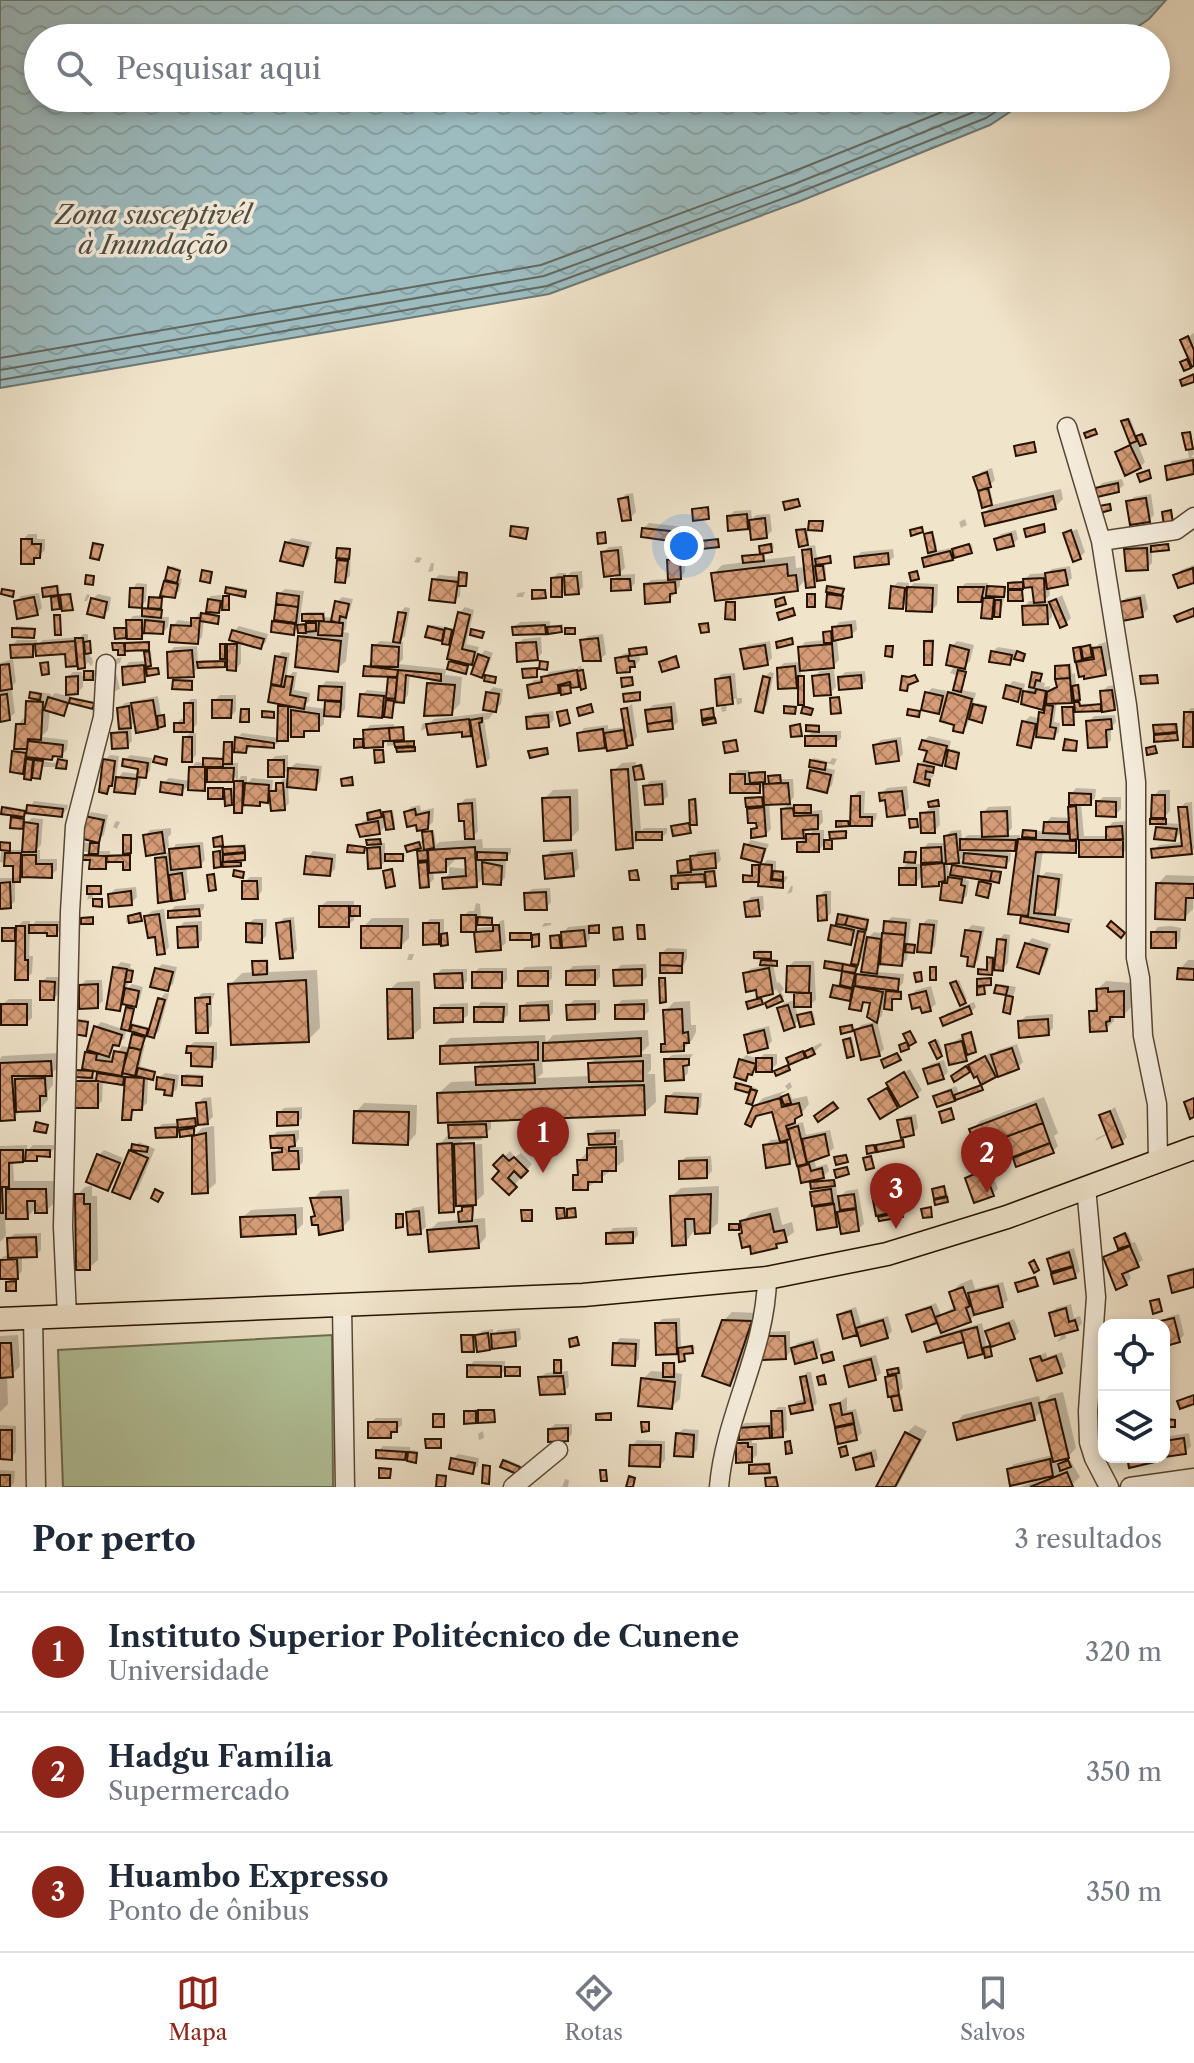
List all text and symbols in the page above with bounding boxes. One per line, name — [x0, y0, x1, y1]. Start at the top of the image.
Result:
search box — [24, 24, 1170, 112]
icon: search — [52, 46, 96, 90]
text: Pesquisar aqui — [116, 50, 321, 87]
water label: Zona susceptivél à Inundação — [53, 199, 254, 261]
your location — [664, 526, 704, 566]
pin: 1 — [517, 1107, 569, 1173]
pin: 2 — [961, 1127, 1013, 1193]
pin: 3 — [870, 1163, 922, 1229]
map controls — [1098, 1319, 1170, 1463]
button: locate — [1098, 1319, 1170, 1391]
button: layers — [1098, 1391, 1170, 1463]
text: Por perto — [32, 1518, 196, 1560]
text: 3 resultados — [1015, 1523, 1162, 1555]
text: Instituto Superior Politécnico de Cunene — [108, 1618, 739, 1655]
text: 1 — [52, 1636, 64, 1668]
text: 320 m — [1085, 1636, 1162, 1668]
text: Universidade — [108, 1655, 269, 1687]
text: Hadgu Família — [108, 1738, 333, 1775]
text: 2 — [50, 1756, 66, 1788]
text: 350 m — [1086, 1756, 1162, 1788]
text: Supermercado — [108, 1775, 290, 1807]
text: Huambo Expresso — [108, 1858, 389, 1895]
text: 3 — [51, 1876, 65, 1908]
text: 350 m — [1086, 1876, 1162, 1908]
text: Ponto de ônibus — [108, 1895, 309, 1927]
tab: Mapa — [169, 1971, 227, 2046]
tab: Rotas — [565, 1971, 623, 2046]
tab: Salvos — [960, 1971, 1025, 2046]

